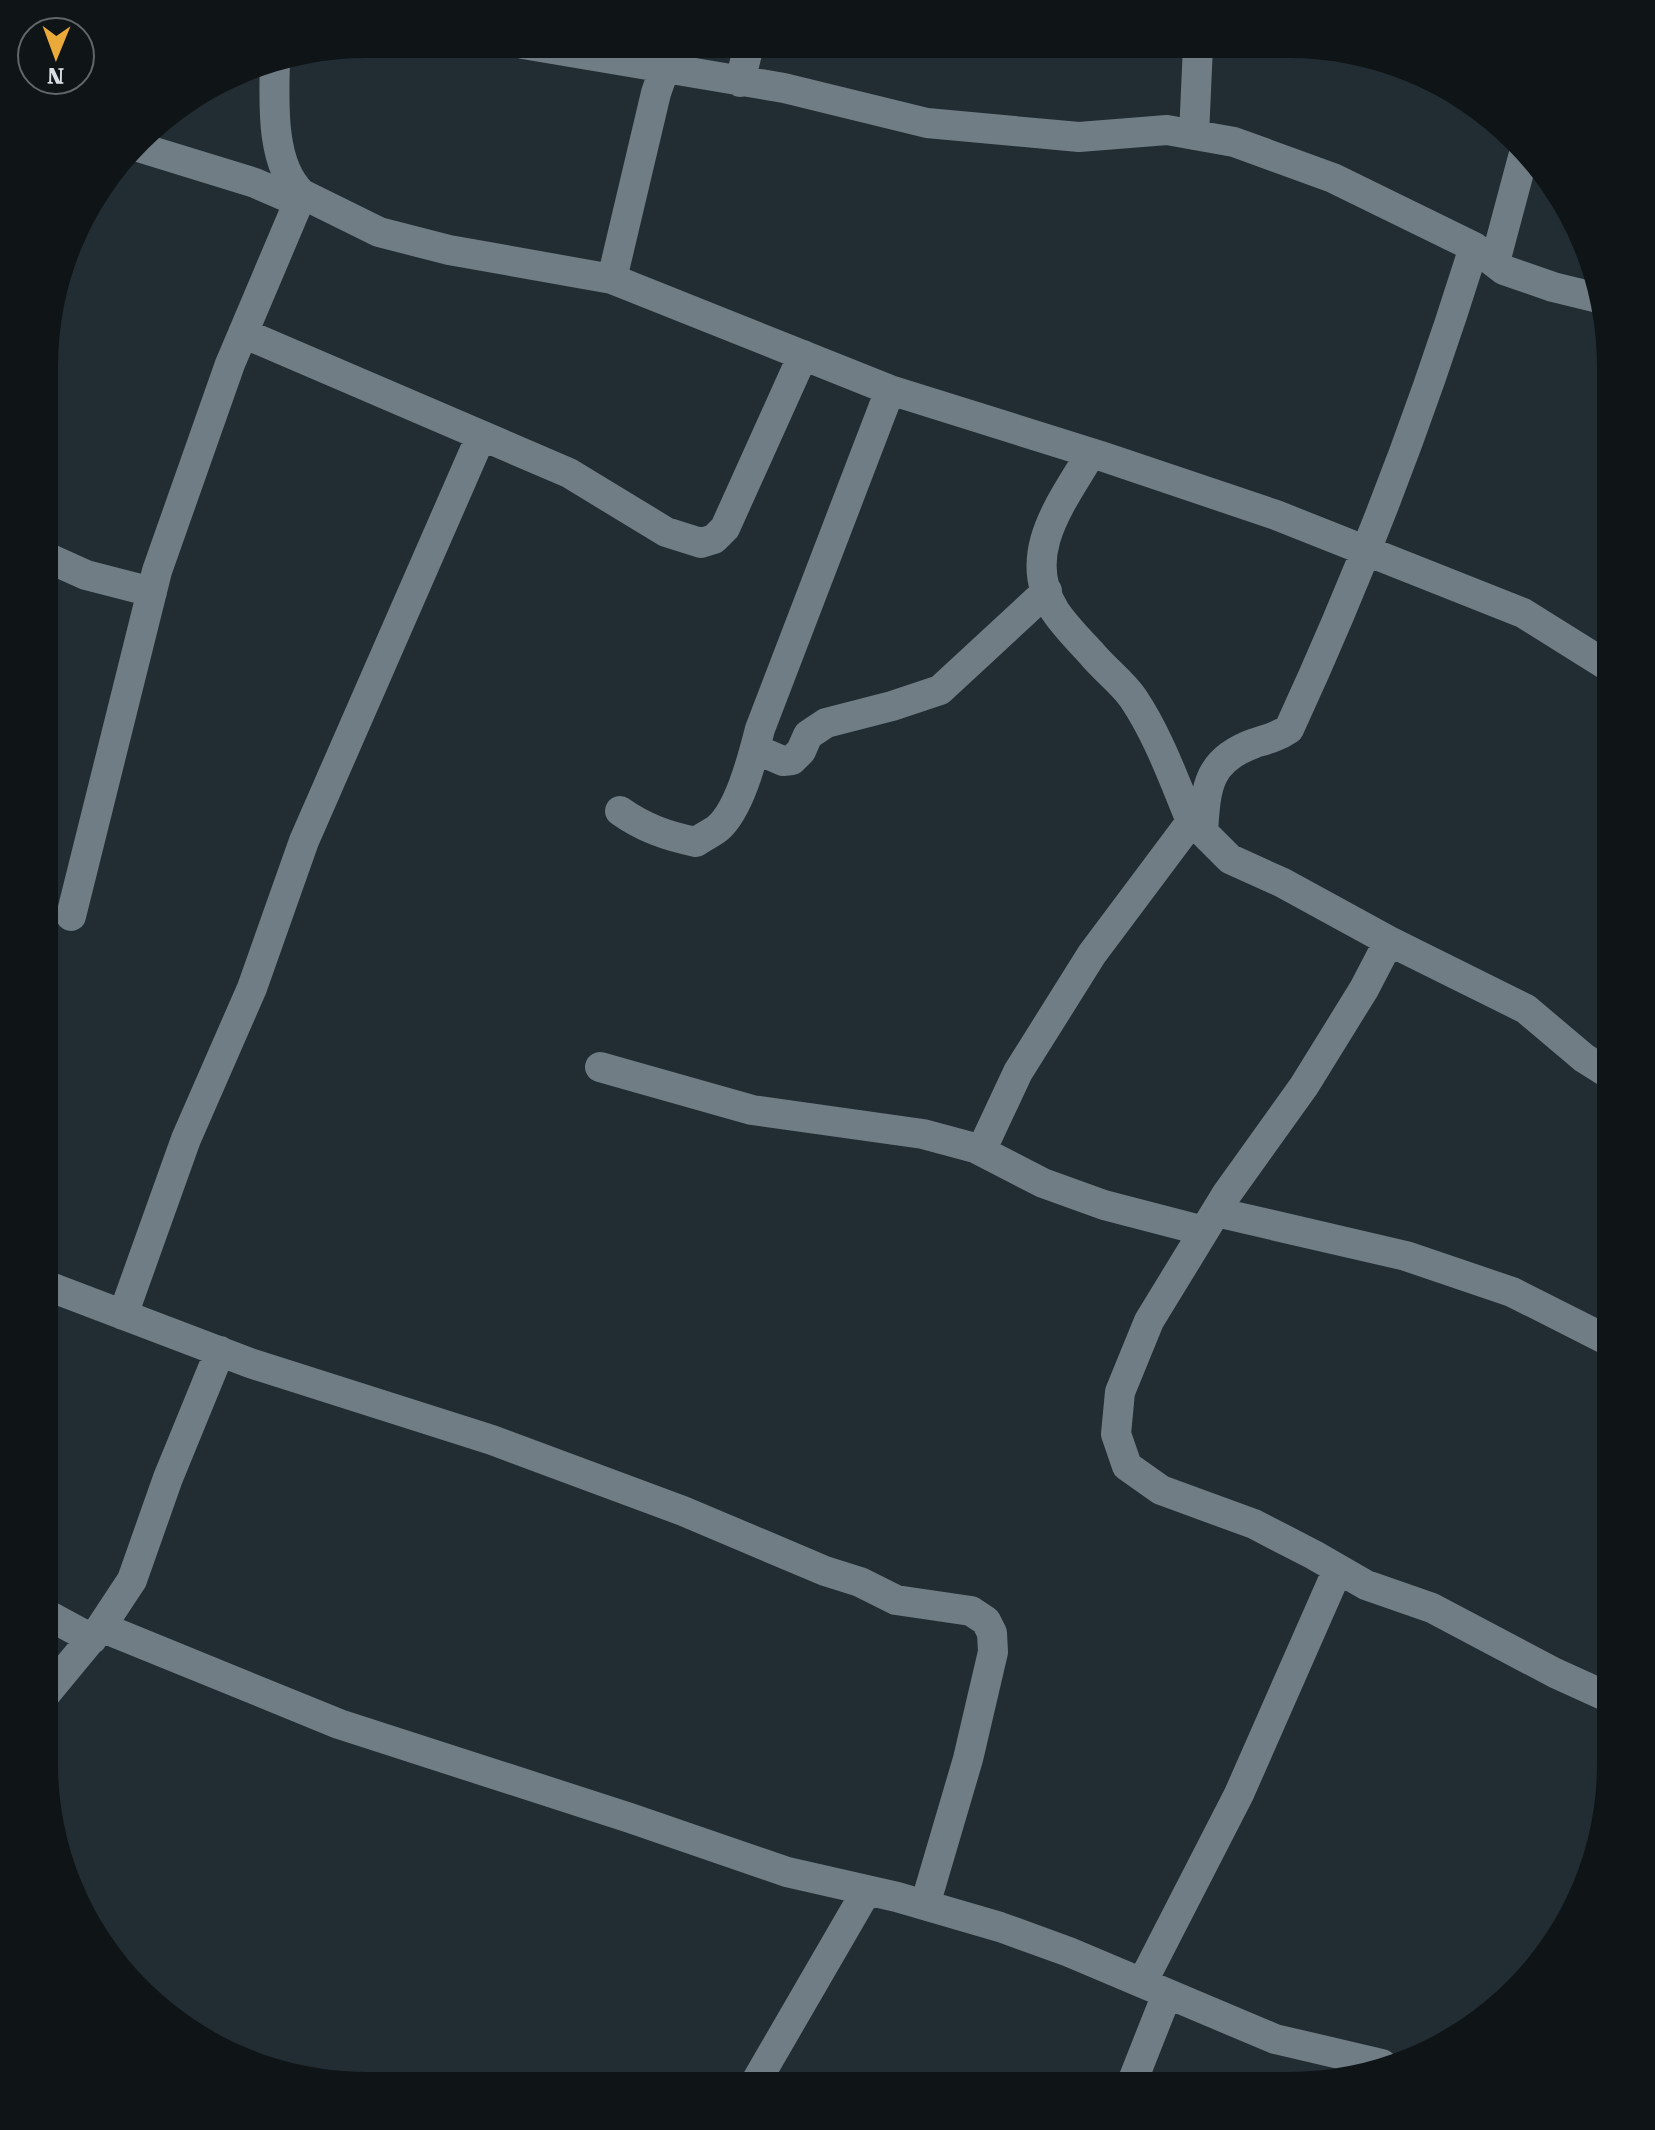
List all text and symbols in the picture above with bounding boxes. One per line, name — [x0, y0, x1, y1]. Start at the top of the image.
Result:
north arrow — [16, 16, 96, 96]
text: N — [47, 63, 64, 88]

